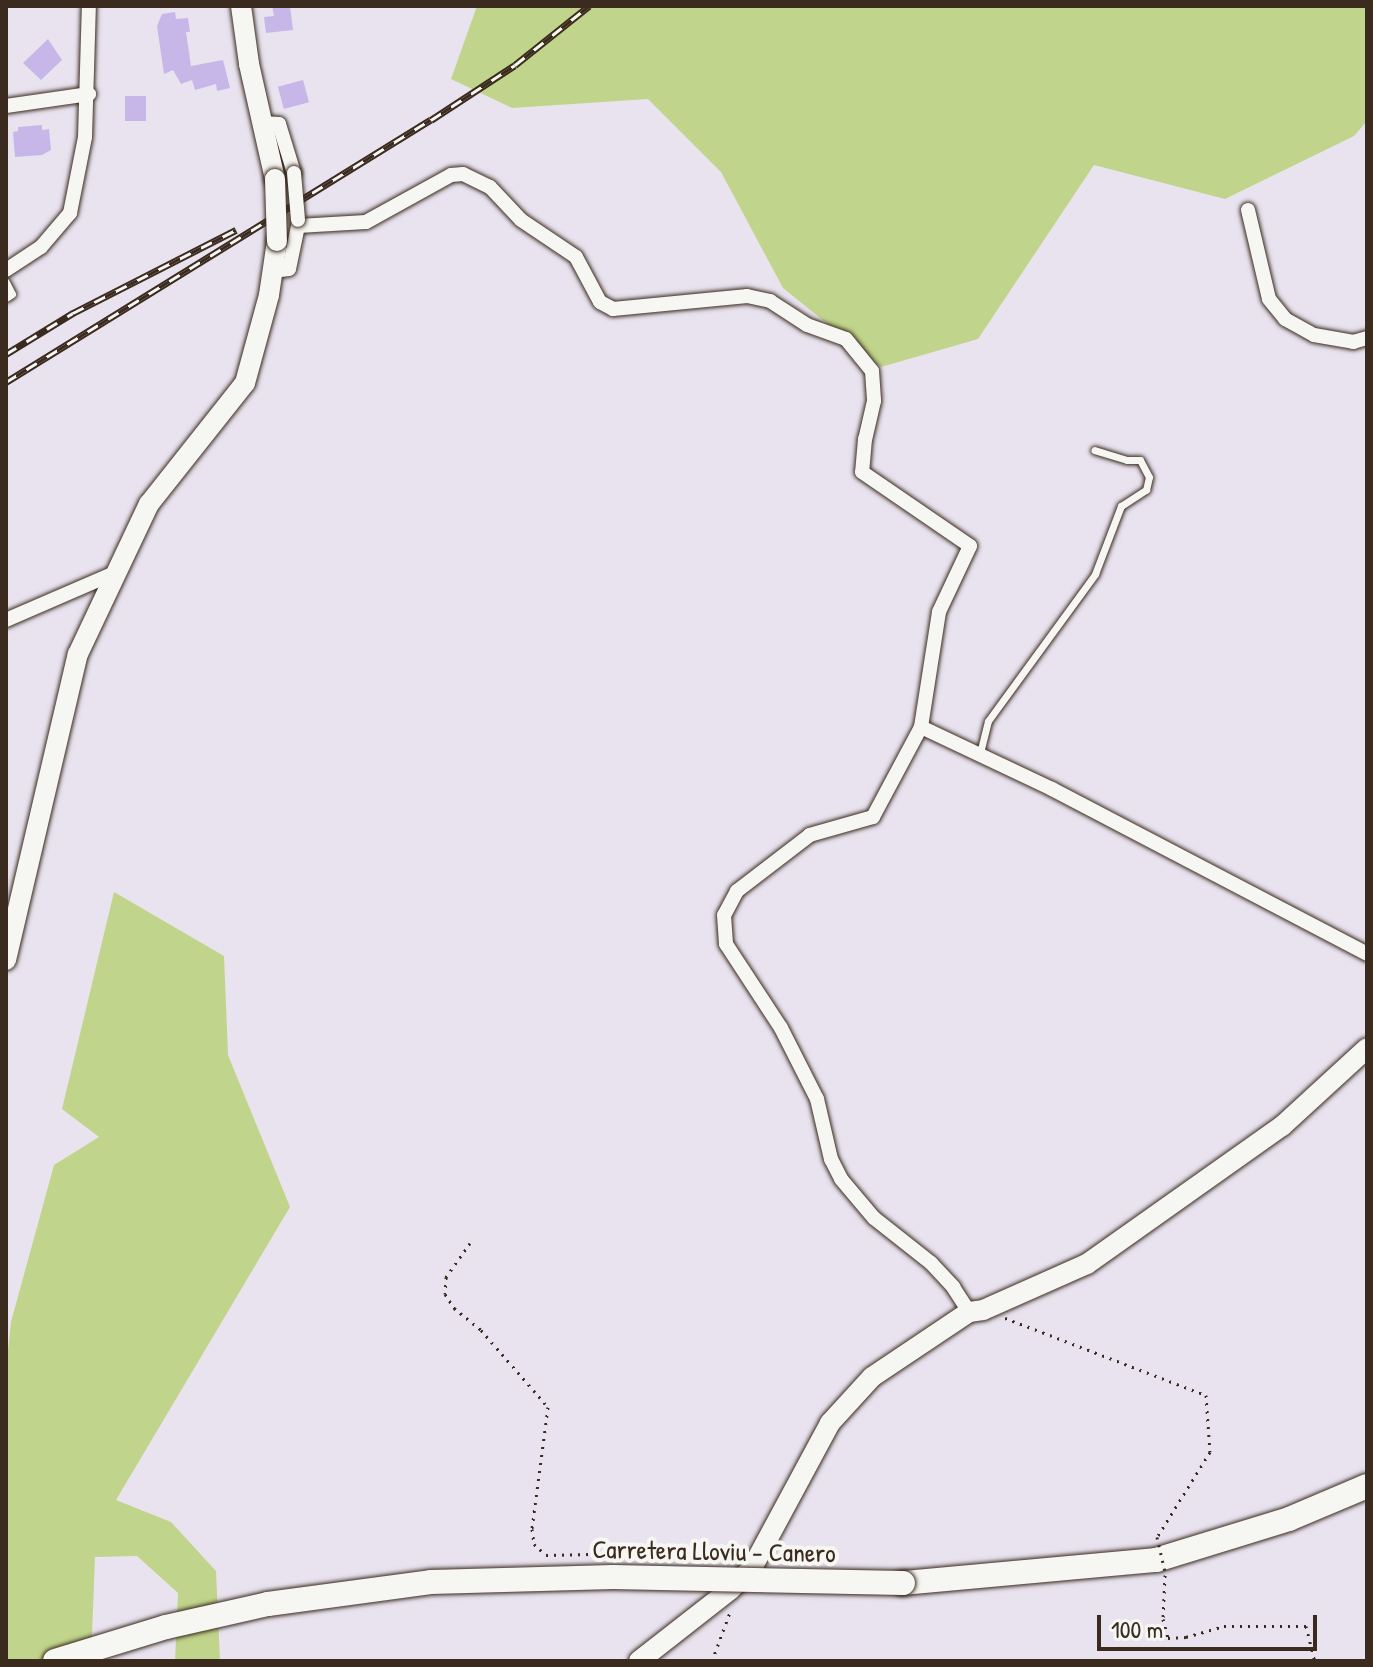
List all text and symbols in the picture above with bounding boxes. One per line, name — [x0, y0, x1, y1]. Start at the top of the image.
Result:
street label: Carretera Lloviu - Canero — [592, 1533, 836, 1569]
scale bar — [1101, 1599, 1321, 1649]
text: 100 m — [1111, 1613, 1163, 1645]

